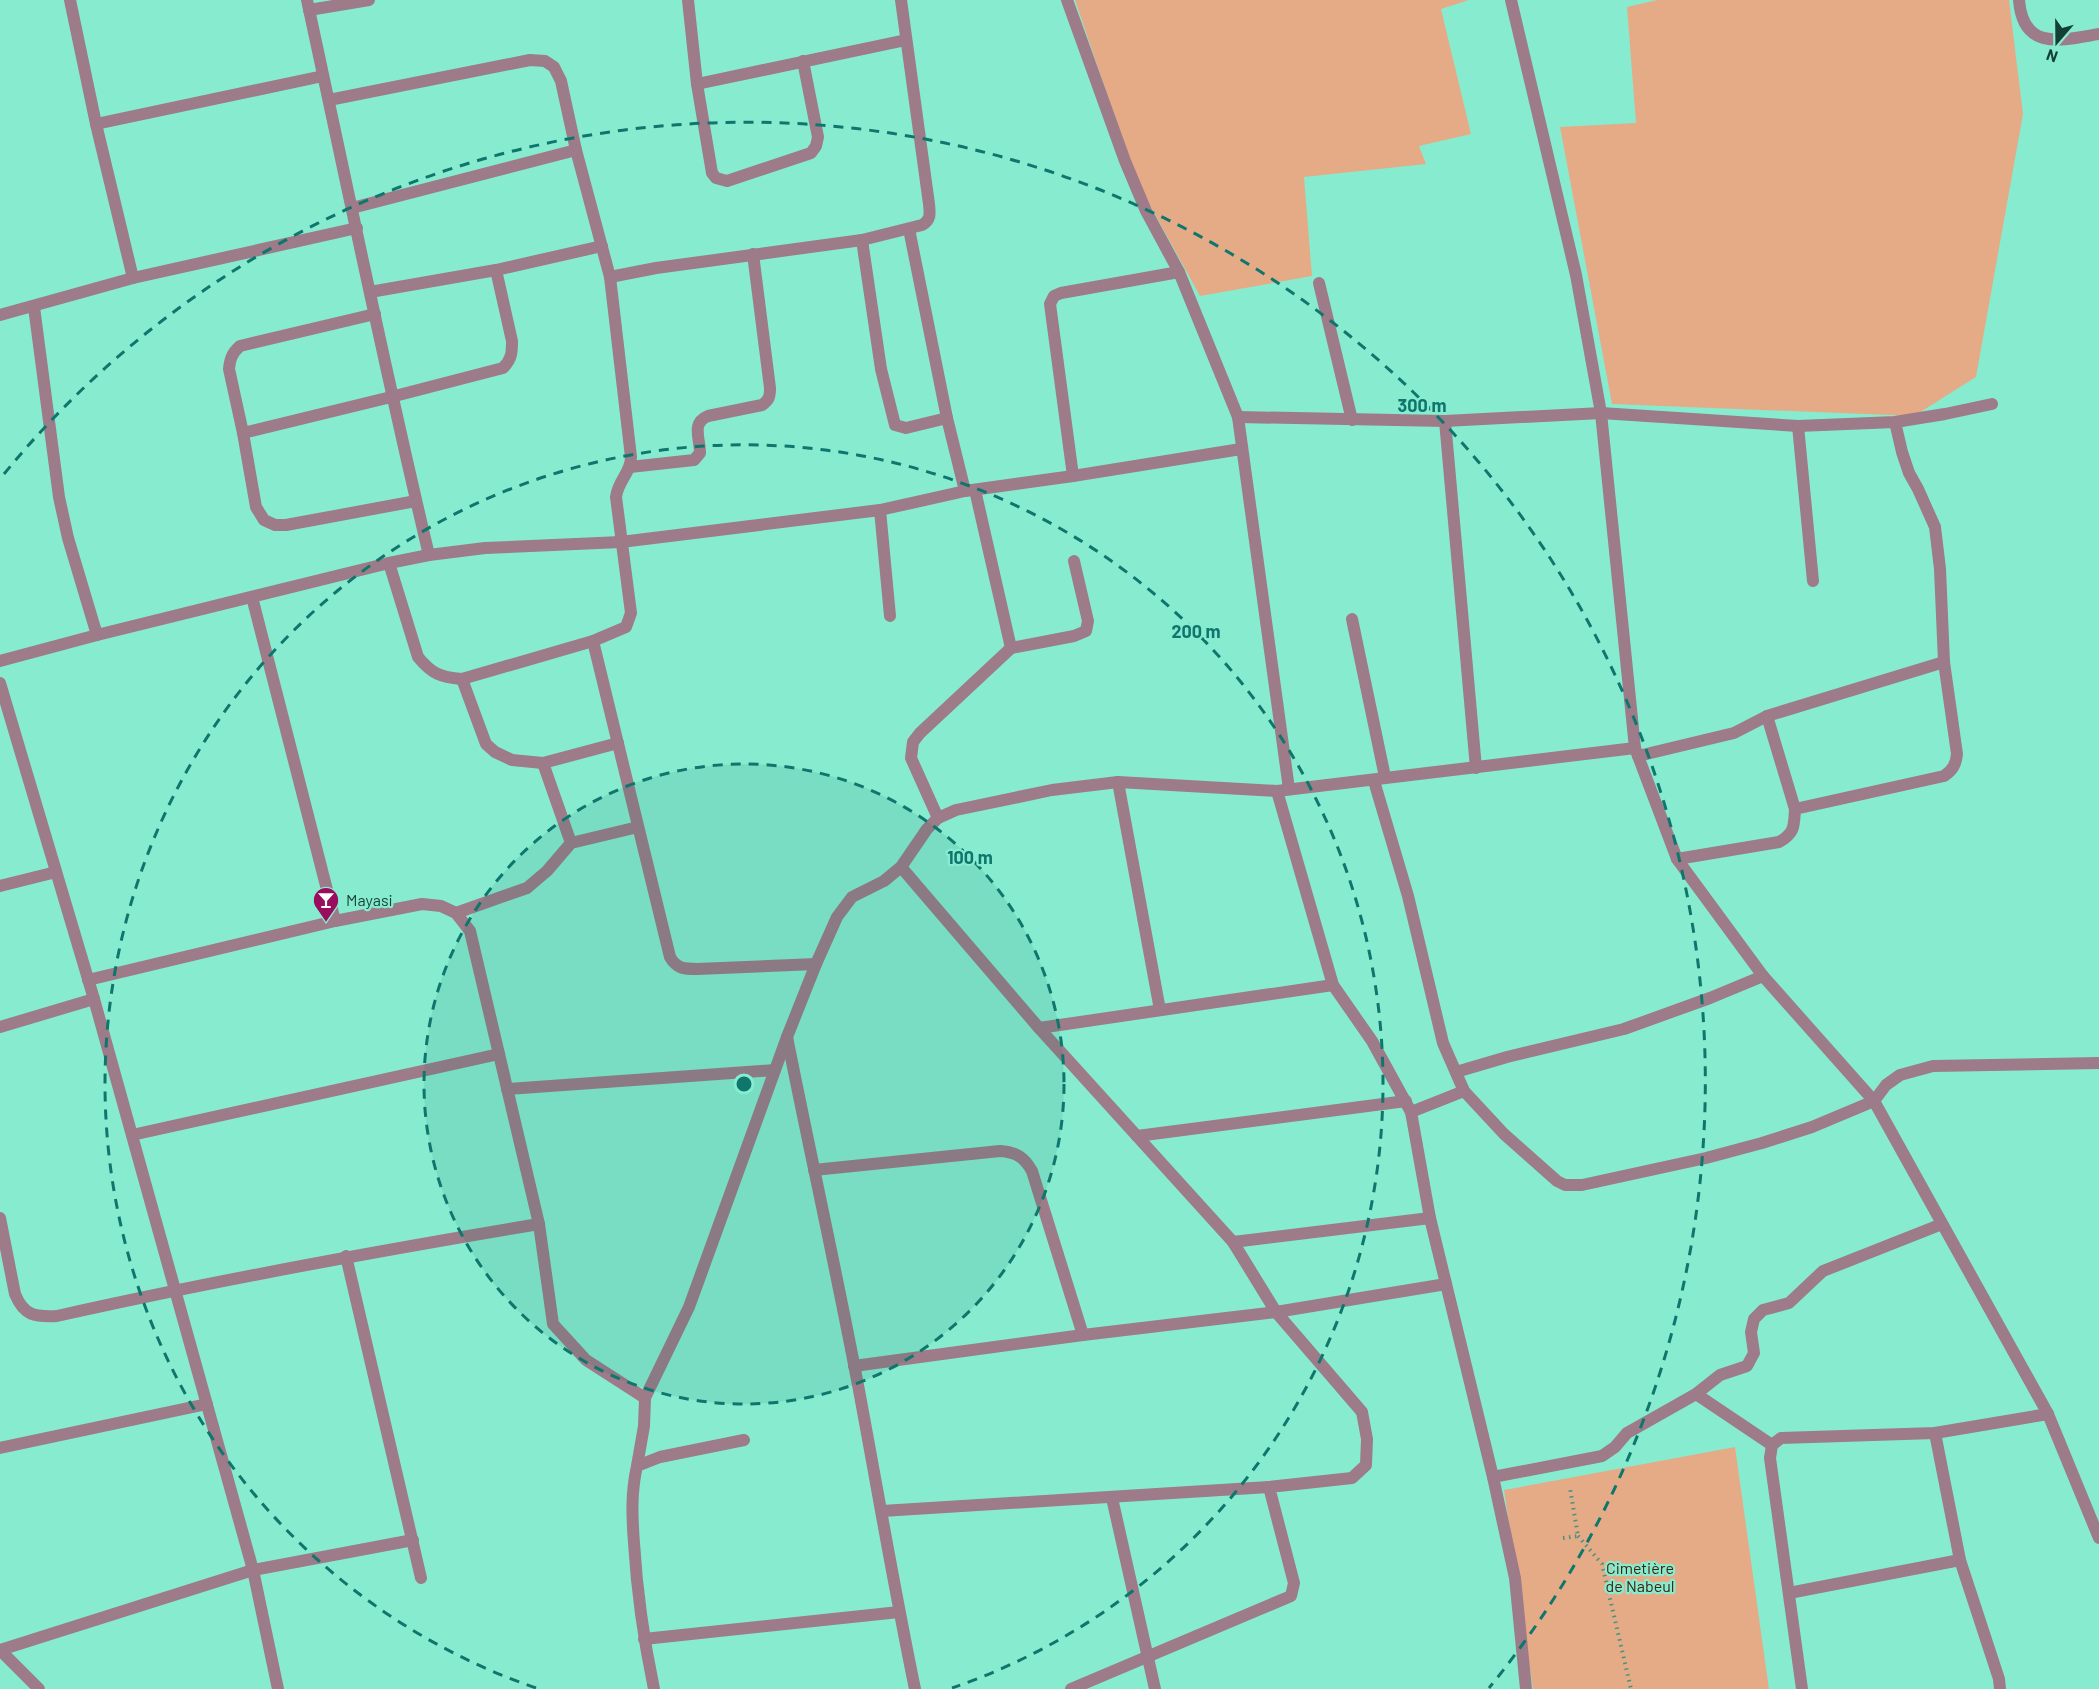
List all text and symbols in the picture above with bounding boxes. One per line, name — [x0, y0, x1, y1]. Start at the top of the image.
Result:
north arrow — [2027, 12, 2087, 72]
text: N — [2043, 46, 2060, 67]
text: 300 m — [1398, 394, 1446, 416]
text: 200 m — [1171, 620, 1221, 642]
text: 100 m — [947, 846, 993, 868]
bar icon: Mayasi — [311, 885, 341, 923]
place label: Mayasi — [346, 890, 393, 909]
centre of rings — [734, 1074, 754, 1094]
park label: Cimetière de Nabeul — [1606, 1558, 1674, 1595]

